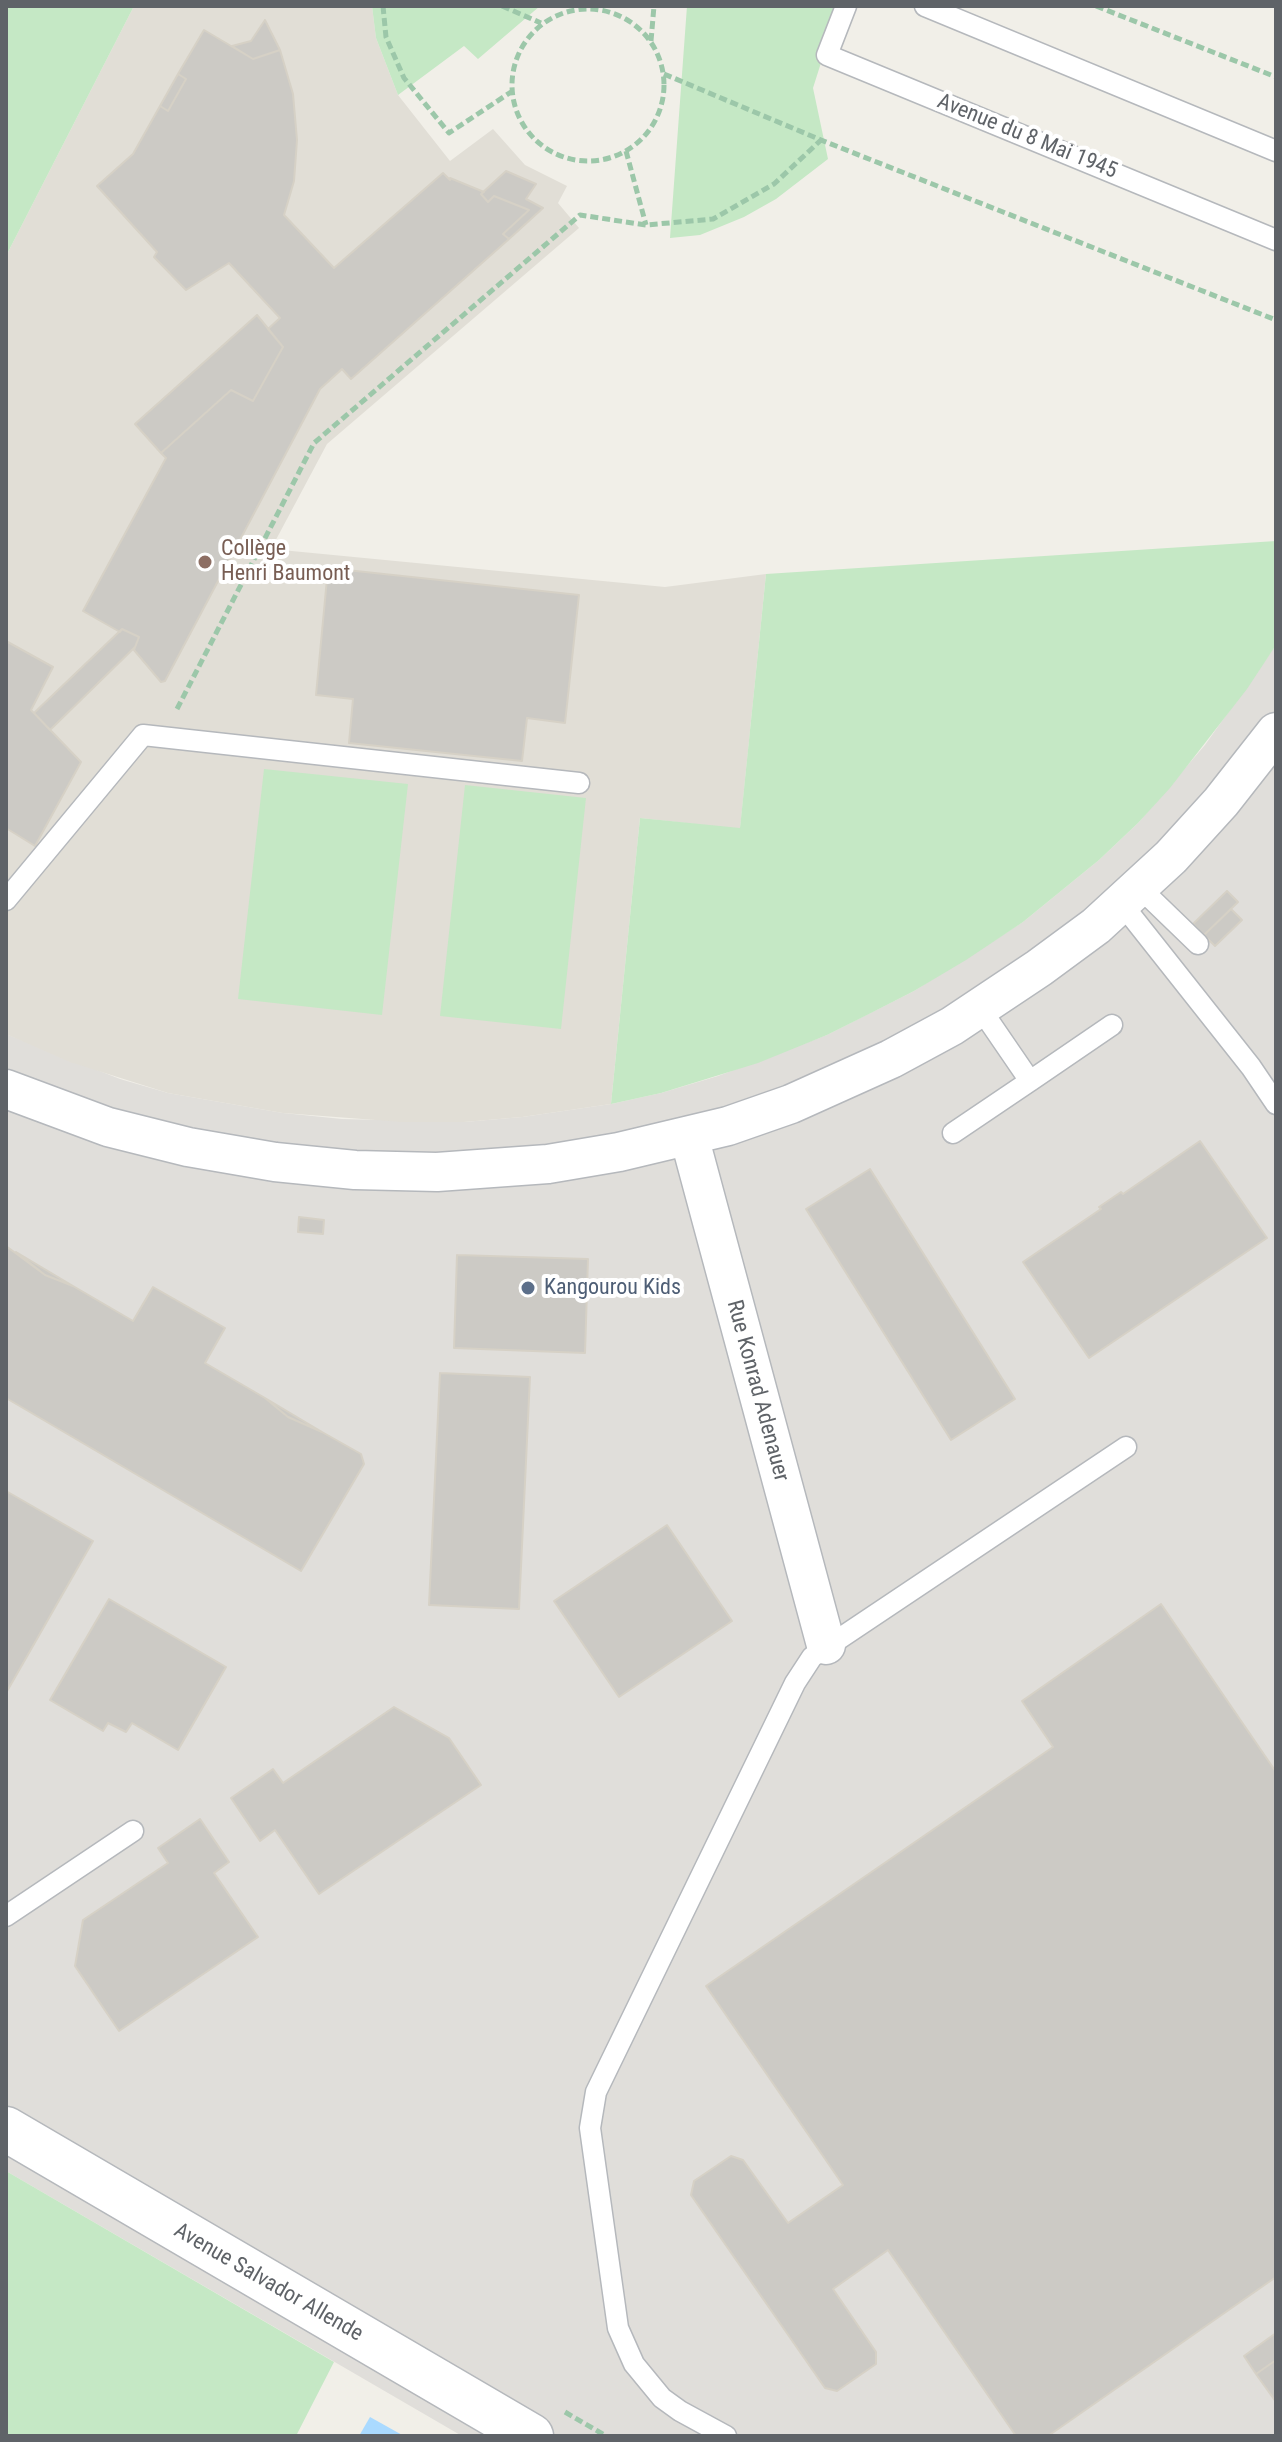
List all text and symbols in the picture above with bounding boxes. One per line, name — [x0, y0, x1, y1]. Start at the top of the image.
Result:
street label: Avenue du 8 Mai 1945 — [933, 89, 1121, 185]
place label: Collège Henri Baumont — [221, 536, 350, 588]
marker: Collège Henri Baumont — [196, 553, 214, 571]
place label: Kangourou Kids — [544, 1275, 681, 1301]
marker: Kangourou Kids — [519, 1279, 537, 1297]
street label: Rue Konrad Adenauer — [720, 1297, 794, 1485]
street label: Avenue Salvador Allende — [169, 2218, 367, 2348]

